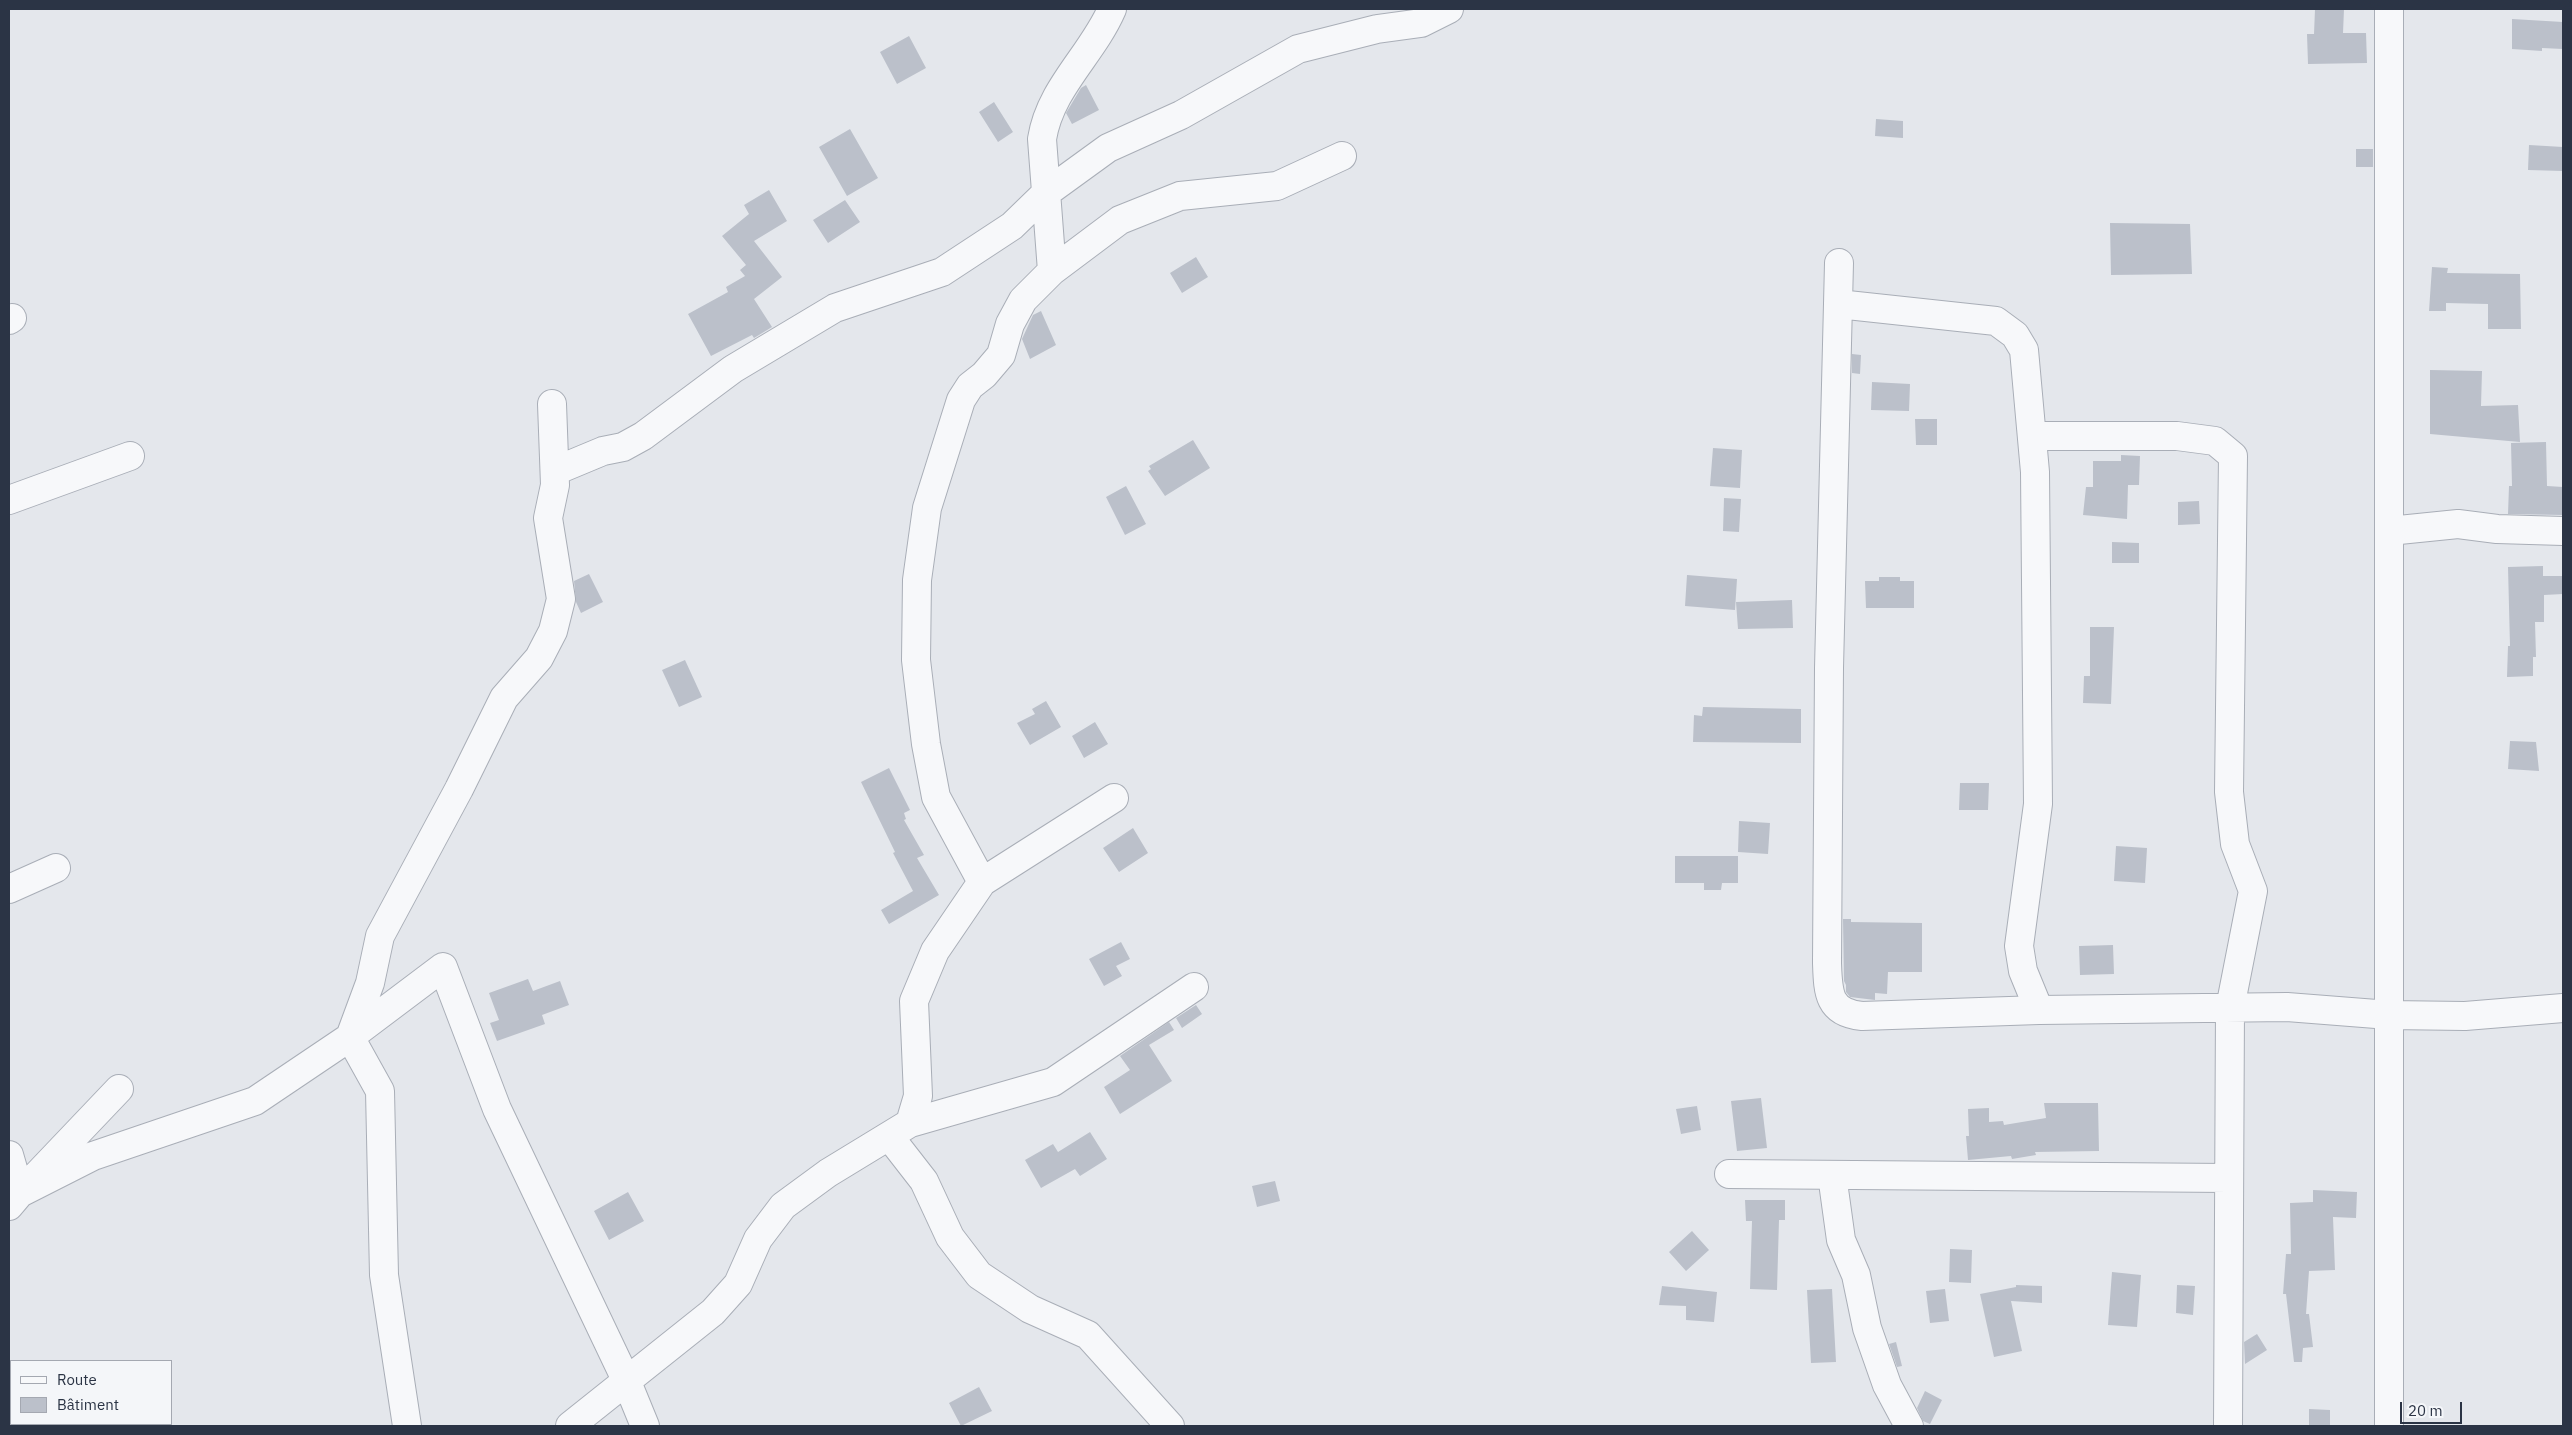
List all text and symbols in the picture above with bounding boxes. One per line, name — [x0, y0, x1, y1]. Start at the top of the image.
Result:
legend — [10, 1360, 172, 1425]
text: Route — [57, 1370, 97, 1389]
scale bar — [2402, 1392, 2464, 1424]
text: Bâtiment — [57, 1395, 119, 1414]
text: 20 m — [2408, 1401, 2443, 1420]

